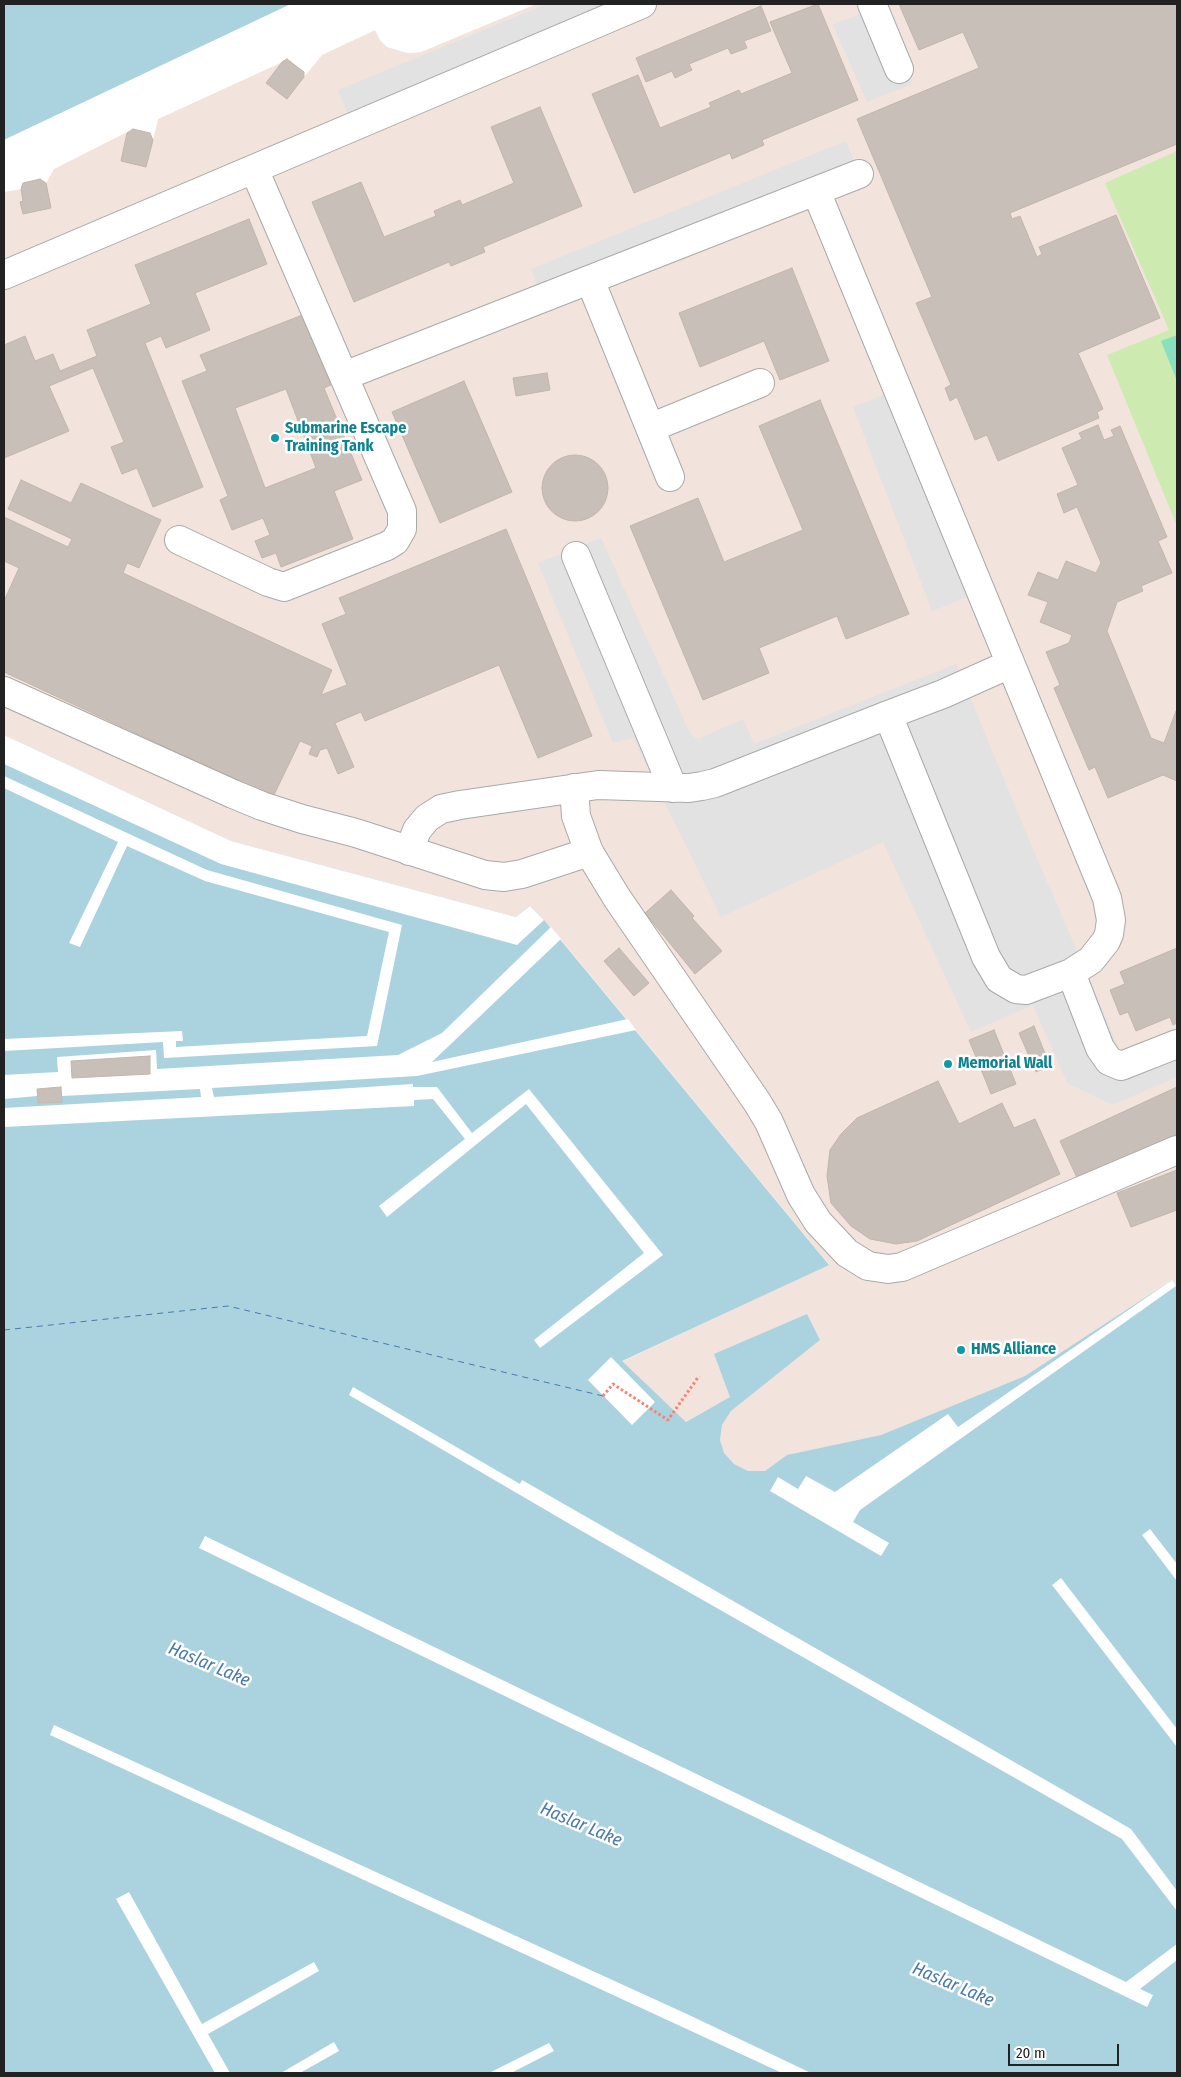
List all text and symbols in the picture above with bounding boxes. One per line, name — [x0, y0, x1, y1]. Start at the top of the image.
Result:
place label: Submarine Escape Training Tank — [285, 419, 406, 457]
marker: Submarine Escape Training Tank — [269, 432, 281, 444]
place label: Memorial Wall — [958, 1054, 1052, 1074]
marker: Memorial Wall — [942, 1058, 954, 1070]
place label: HMS Alliance — [971, 1340, 1056, 1360]
marker: HMS Alliance — [955, 1344, 967, 1356]
water label: Haslar Lake — [165, 1638, 253, 1692]
water label: Haslar Lake — [537, 1798, 625, 1852]
water label: Haslar Lake — [909, 1958, 997, 2012]
scale bar — [1011, 2034, 1122, 2066]
text: 20 m — [1016, 2044, 1046, 2062]

